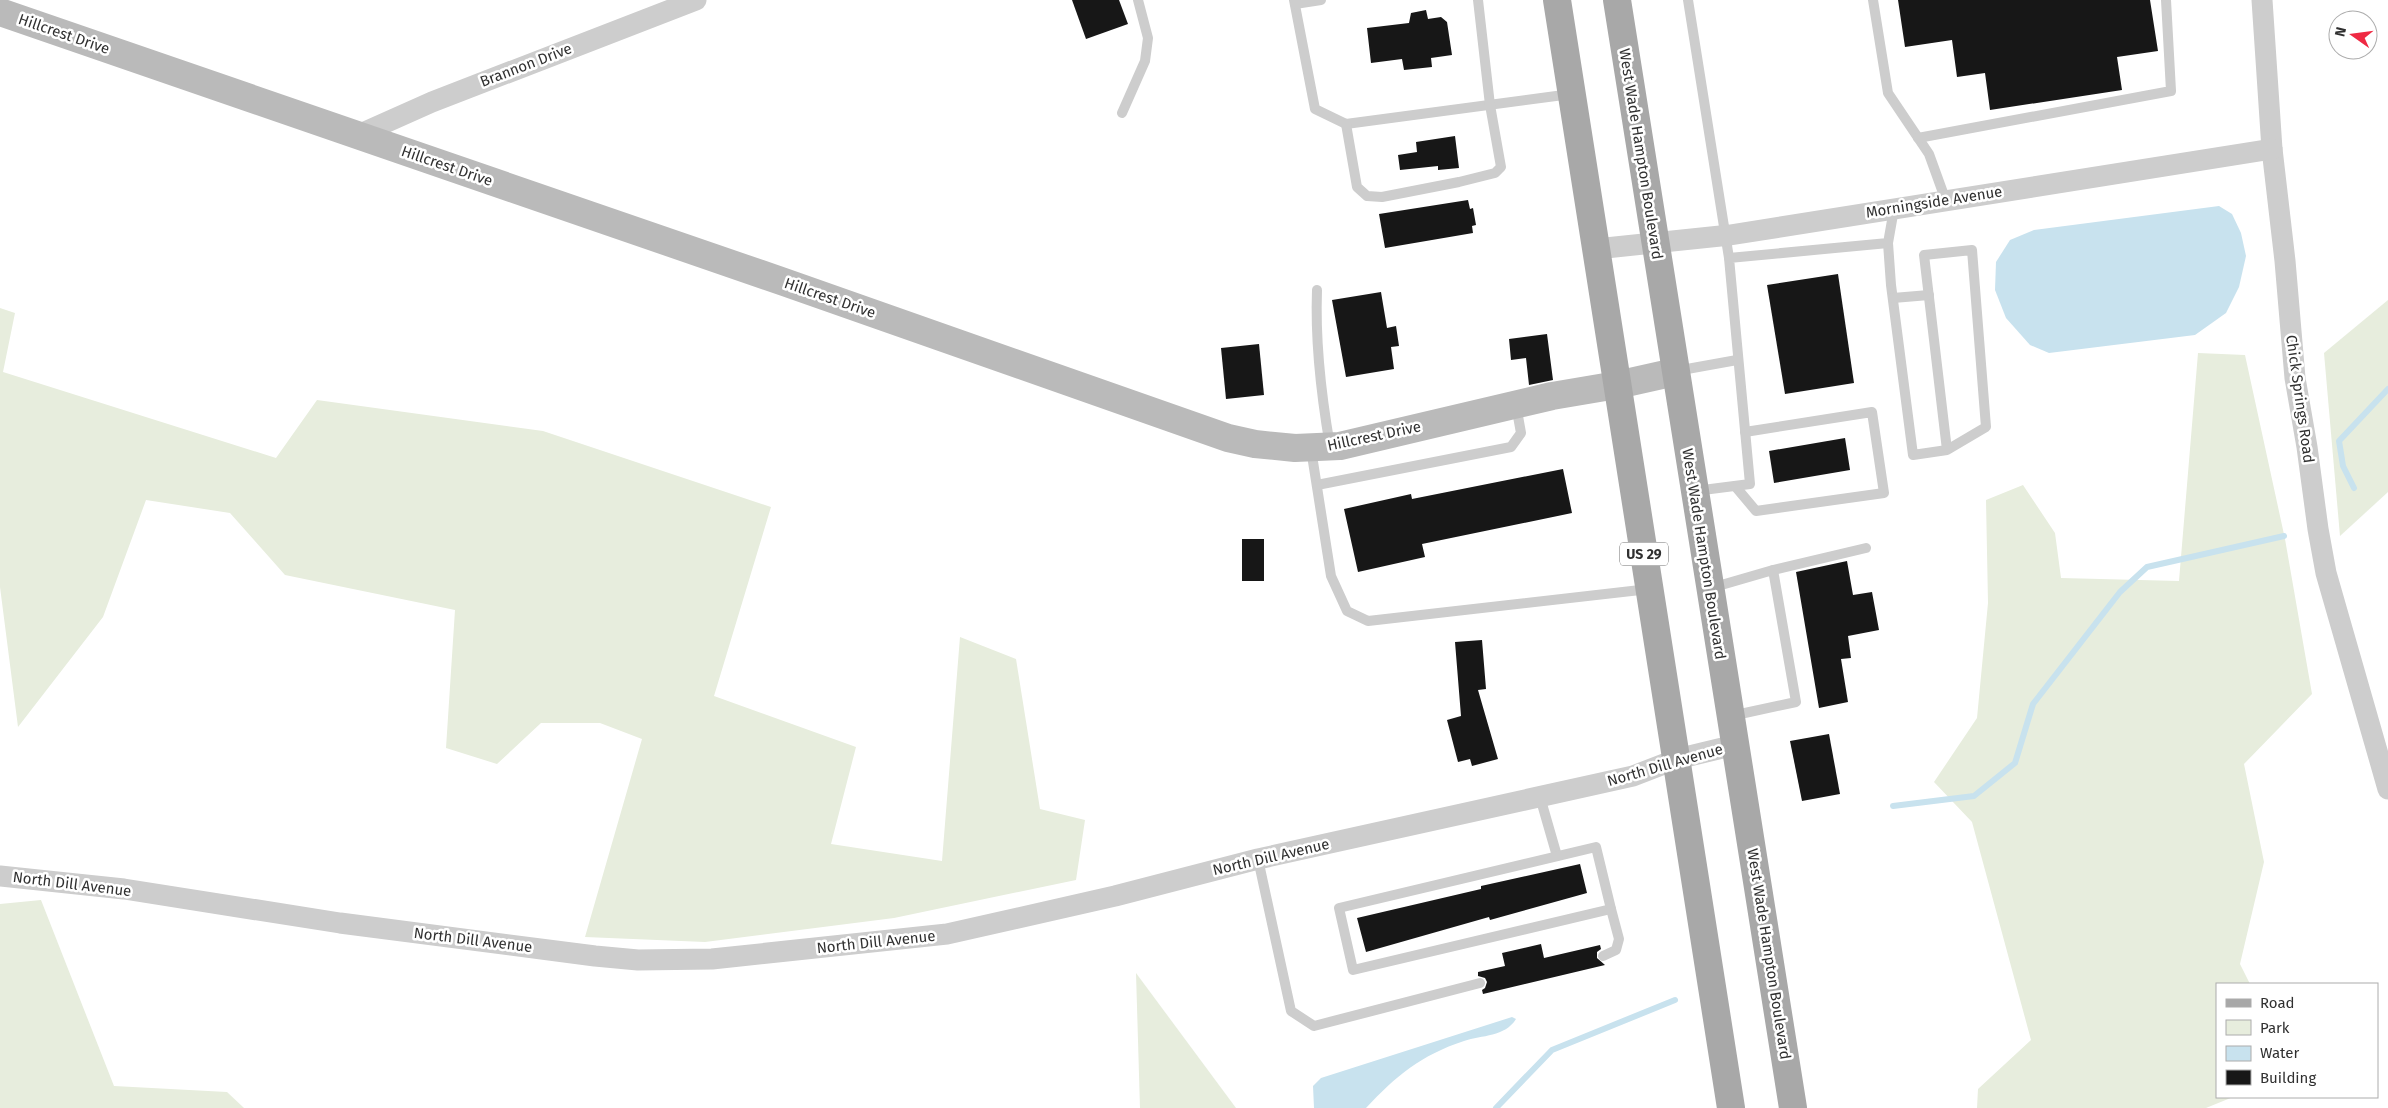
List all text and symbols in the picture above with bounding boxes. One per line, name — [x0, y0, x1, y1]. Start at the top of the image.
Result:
street label: Hillcrest Drive — [16, 10, 112, 58]
north arrow — [2328, 10, 2378, 60]
text: N — [2331, 25, 2350, 39]
street label: Brannon Drive — [478, 39, 574, 91]
street label: West Wade Hampton Boulevard — [1615, 47, 1667, 261]
street label: Hillcrest Drive — [399, 142, 495, 190]
street label: Morningside Avenue — [1865, 182, 2003, 222]
street label: Hillcrest Drive — [782, 274, 878, 322]
street label: Chick Springs Road — [2282, 334, 2318, 464]
street label: Hillcrest Drive — [1325, 417, 1423, 455]
street label: West Wade Hampton Boulevard — [1678, 447, 1730, 661]
road number: US 29 — [1620, 542, 1668, 566]
street label: North Dill Avenue — [1605, 740, 1725, 790]
street label: North Dill Avenue — [1211, 835, 1331, 879]
street label: West Wade Hampton Boulevard — [1743, 847, 1795, 1061]
street label: North Dill Avenue — [12, 868, 132, 900]
street label: North Dill Avenue — [413, 924, 533, 956]
street label: North Dill Avenue — [816, 927, 936, 957]
legend — [2216, 983, 2378, 1098]
text: Road — [2260, 994, 2295, 1012]
text: Park — [2260, 1019, 2290, 1037]
text: Water — [2260, 1044, 2299, 1062]
text: Building — [2260, 1069, 2316, 1087]

